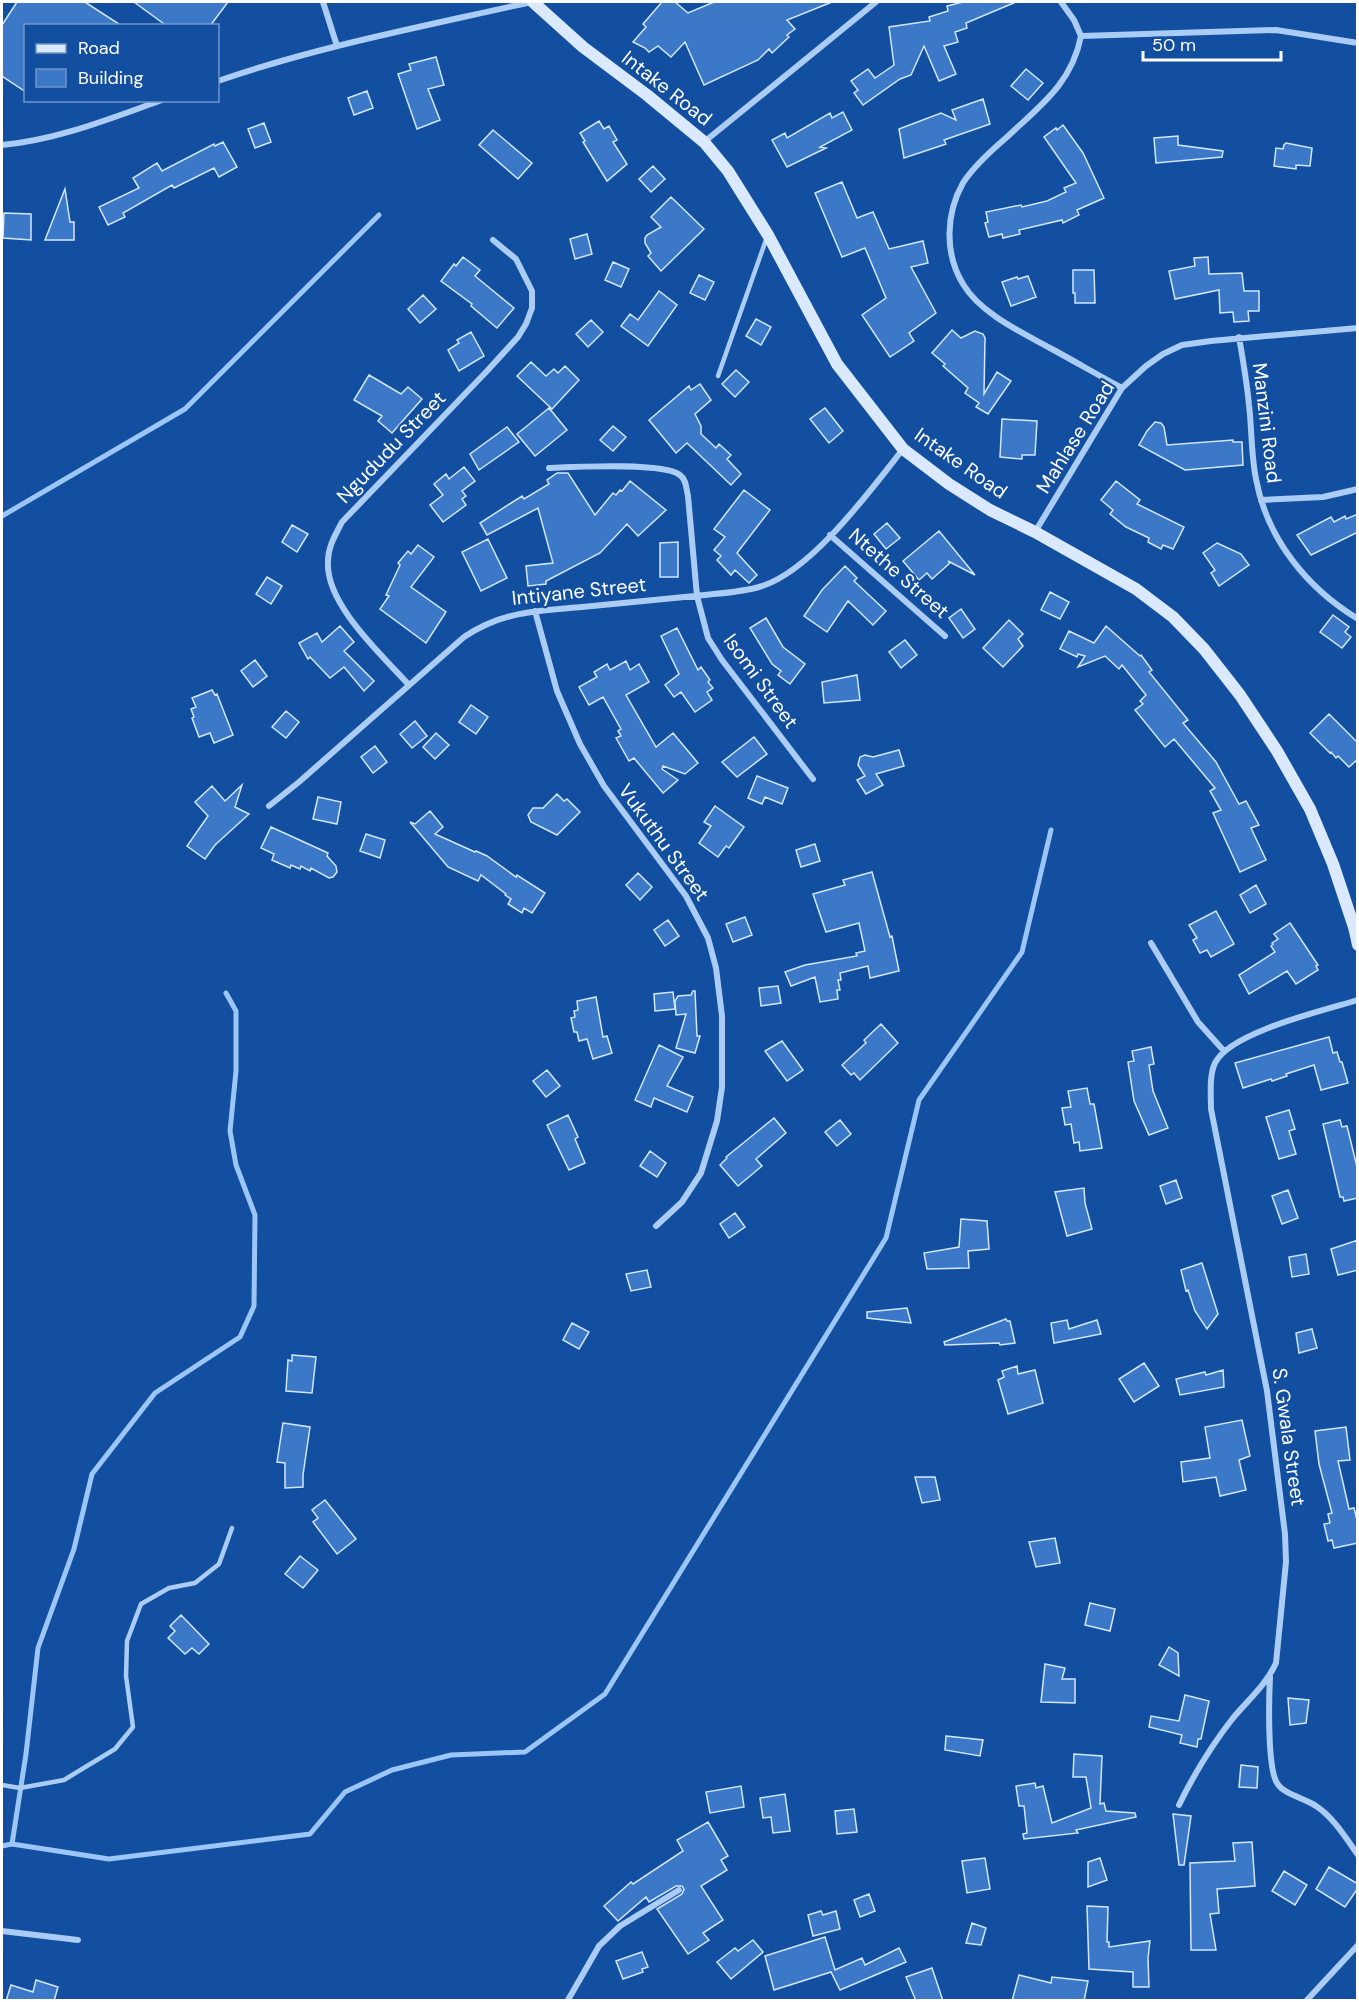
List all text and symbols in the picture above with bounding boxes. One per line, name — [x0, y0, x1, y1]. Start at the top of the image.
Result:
legend — [24, 24, 219, 102]
scale bar — [1143, 24, 1281, 62]
text: 50 m — [1152, 33, 1196, 57]
text: Road — [78, 36, 120, 60]
street label: Intake Road — [617, 45, 717, 131]
text: Building — [78, 66, 143, 90]
street label: Manzini Road — [1247, 361, 1287, 485]
street label: Mahlase Road — [1030, 376, 1120, 498]
street label: Ngududu Street — [331, 385, 451, 509]
street label: Intake Road — [910, 422, 1012, 504]
street label: Ntethe Street — [843, 522, 955, 624]
street label: Intiyane Street — [510, 571, 648, 611]
street label: Isomi Street — [718, 628, 804, 734]
street label: Vukuthu Street — [613, 778, 715, 906]
street label: S. Gwala Street — [1266, 1366, 1312, 1508]

